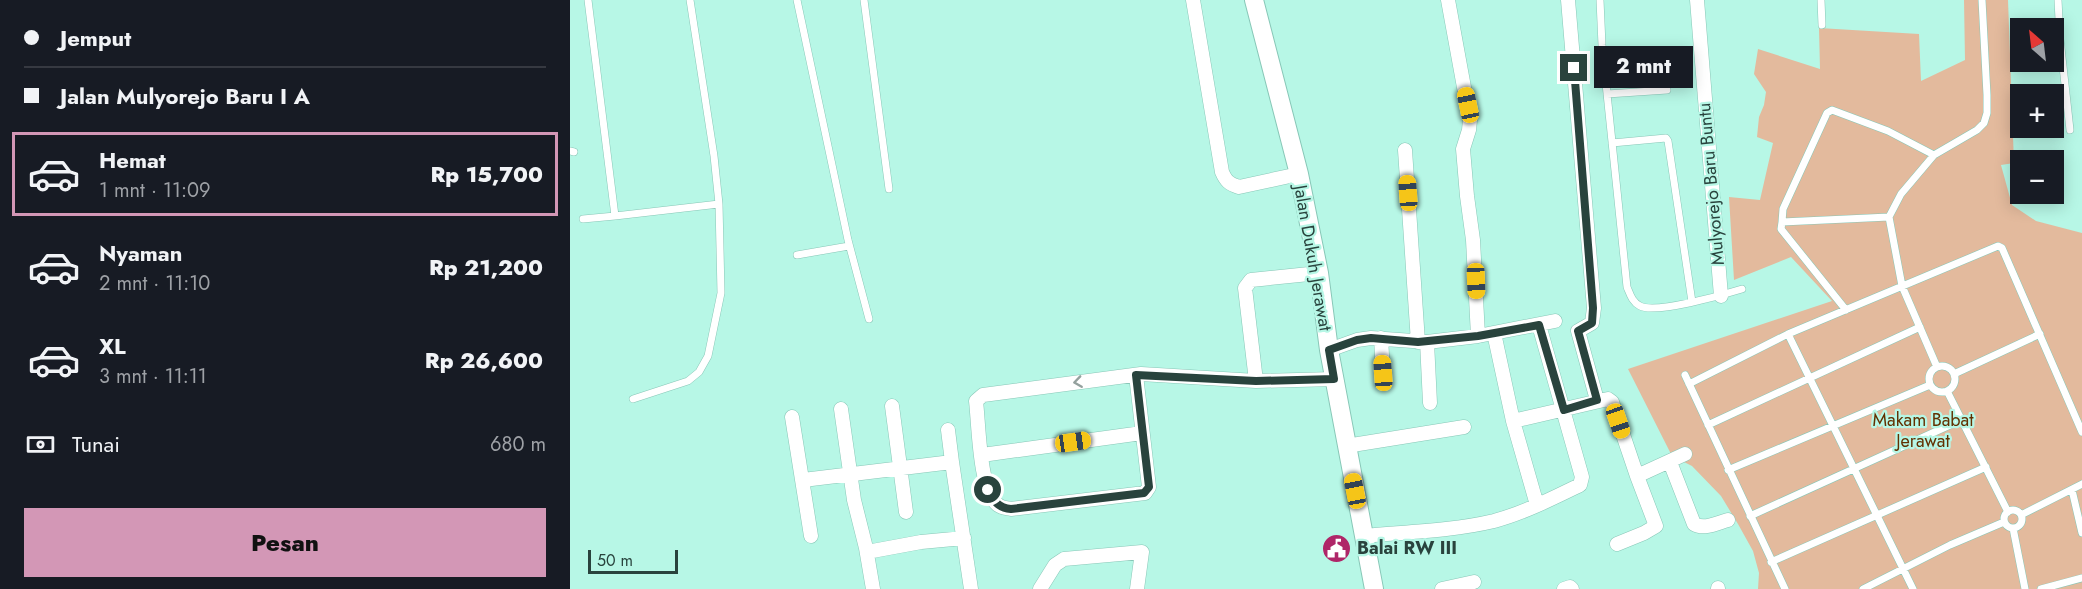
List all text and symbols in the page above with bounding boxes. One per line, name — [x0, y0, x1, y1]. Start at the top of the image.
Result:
north arrow — [2010, 18, 2064, 72]
map controls — [2010, 18, 2064, 204]
text: Jemput — [60, 22, 131, 54]
callout: 2 mnt — [1595, 47, 1694, 89]
text: 2 mnt — [1616, 52, 1671, 81]
route end — [1560, 54, 1587, 81]
text: Jalan Mulyorejo Baru I A — [60, 80, 310, 112]
button: + — [2010, 84, 2064, 138]
car — [1455, 86, 1481, 124]
street label: Mulyorejo Baru Buntu — [1691, 102, 1731, 266]
text: Hemat — [99, 144, 166, 176]
icon: car — [27, 147, 81, 201]
button: − — [2010, 150, 2064, 204]
text: Rp 15,700 — [430, 158, 543, 190]
car — [1398, 174, 1418, 212]
text: 1 mnt · 11:09 — [99, 176, 210, 205]
street label: Jalan Dukuh Jerawat — [1287, 181, 1339, 334]
text: Nyaman — [99, 237, 182, 269]
icon: car — [27, 240, 81, 294]
text: Rp 21,200 — [429, 251, 543, 283]
car — [1466, 263, 1486, 299]
text: 2 mnt · 11:10 — [99, 269, 210, 298]
text: XL — [99, 330, 126, 362]
icon: car — [27, 333, 81, 387]
text: Rp 26,600 — [425, 344, 543, 376]
car — [1373, 354, 1393, 392]
text: 3 mnt · 11:11 — [99, 362, 207, 391]
one-way arrow — [1074, 376, 1083, 388]
car — [1604, 401, 1632, 441]
park label: Makam Babat Jerawat — [1872, 407, 1974, 454]
icon: cash — [24, 428, 57, 461]
text: Tunai — [72, 428, 120, 460]
text: 680 m — [490, 430, 546, 459]
car — [1054, 431, 1092, 453]
car — [1343, 472, 1367, 510]
route start — [974, 476, 1001, 503]
button: Pesan — [24, 508, 546, 577]
public building icon: Balai RW III — [1320, 532, 1352, 564]
place label: Balai RW III — [1357, 535, 1457, 561]
scale bar — [588, 547, 678, 574]
text: 50 m — [597, 549, 633, 572]

